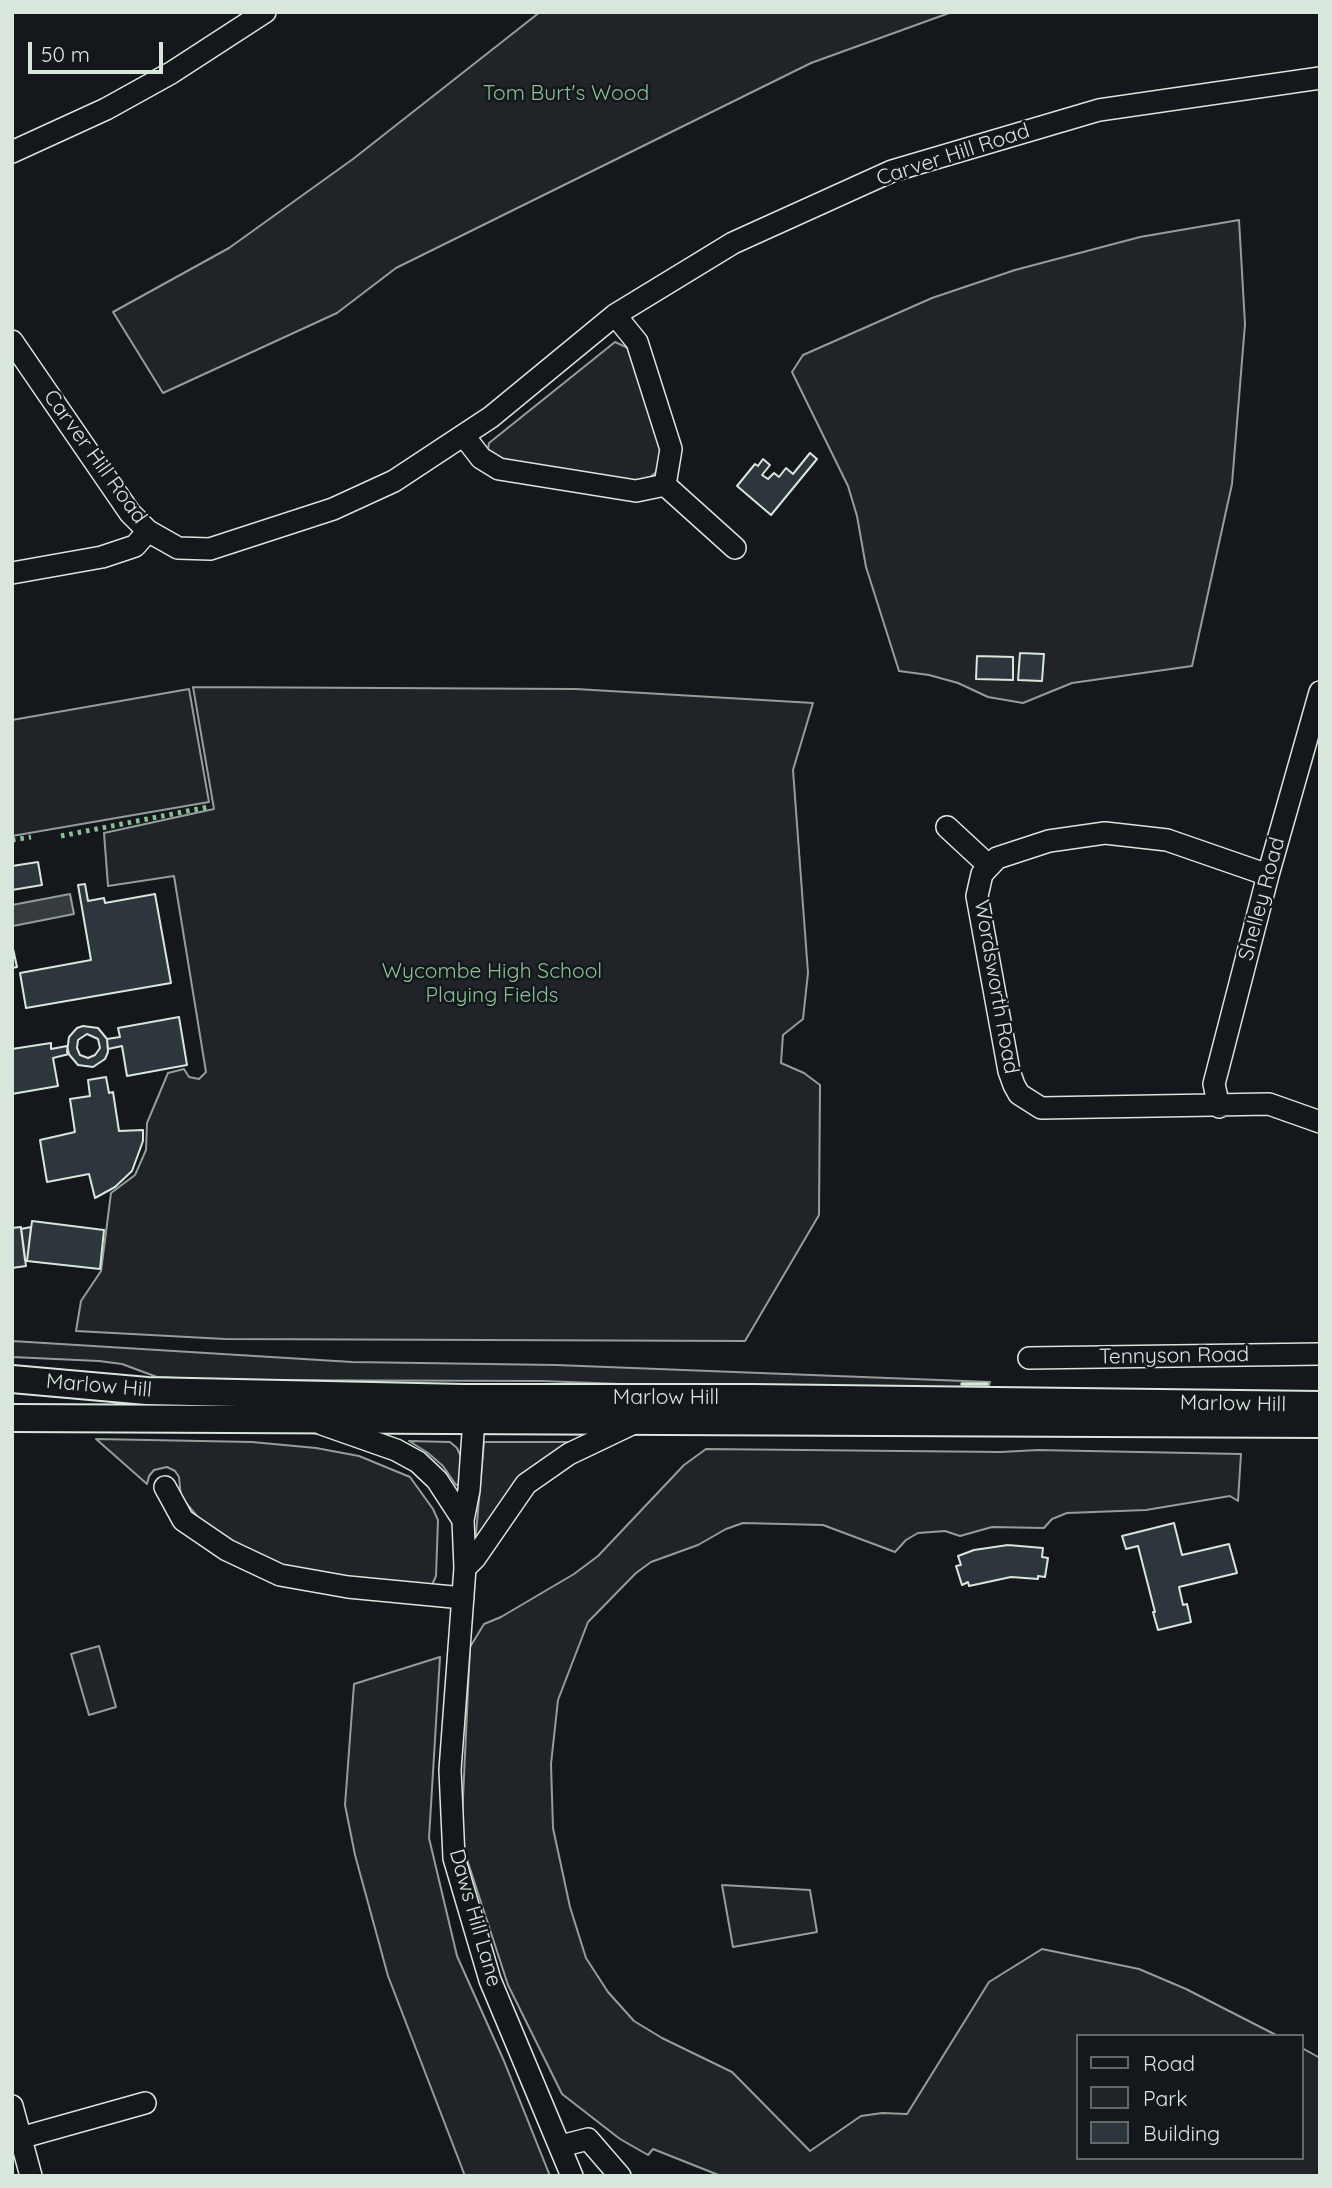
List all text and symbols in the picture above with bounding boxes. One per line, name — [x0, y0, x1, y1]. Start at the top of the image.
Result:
scale bar — [32, 28, 166, 72]
text: 50 m — [41, 41, 90, 67]
park label: Tom Burt's Wood — [483, 81, 649, 107]
street label: Carver Hill Road — [873, 118, 1033, 192]
street label: Carver Hill Road — [38, 385, 152, 529]
street label: Shelley Road — [1233, 835, 1291, 963]
street label: Wordsworth Road — [968, 898, 1024, 1076]
park label: Wycombe High School Playing Fields — [382, 959, 602, 1009]
street label: Tennyson Road — [1099, 1342, 1249, 1370]
street label: Marlow Hill — [45, 1369, 153, 1403]
street label: Marlow Hill — [613, 1385, 719, 1411]
street label: Marlow Hill — [1180, 1390, 1286, 1418]
street label: Daws Hill Lane — [443, 1846, 507, 1990]
legend — [1076, 2034, 1304, 2160]
text: Road — [1143, 2050, 1195, 2076]
text: Park — [1143, 2085, 1187, 2111]
text: Building — [1143, 2120, 1220, 2146]

